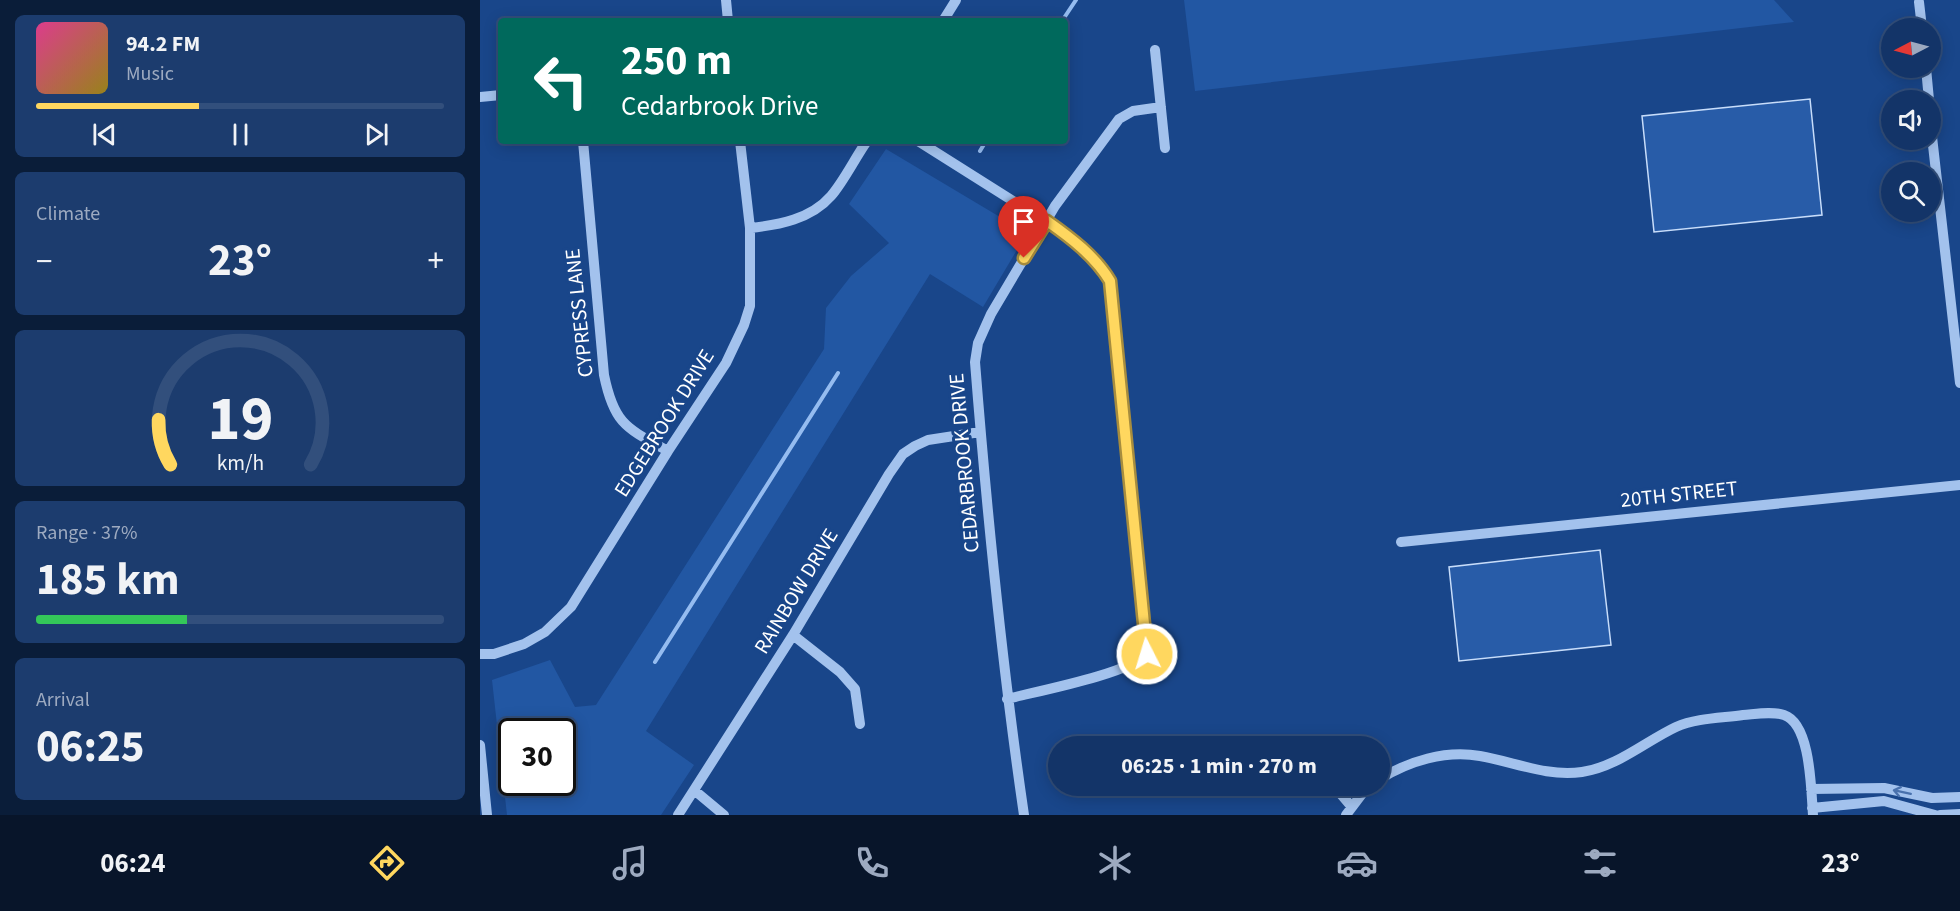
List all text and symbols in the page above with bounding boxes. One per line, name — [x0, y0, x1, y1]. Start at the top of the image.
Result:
north arrow — [1881, 18, 1941, 78]
map controls — [1881, 18, 1941, 222]
text: 94.2 FM — [126, 28, 200, 60]
text: 250 m — [621, 31, 732, 91]
icon: left — [522, 42, 600, 120]
text: Music — [126, 60, 174, 88]
text: Cedarbrook Drive — [621, 87, 818, 126]
button: sound — [1881, 90, 1941, 150]
icon: previous — [88, 118, 121, 151]
icon: pause — [224, 118, 257, 151]
icon: next — [360, 118, 393, 151]
button: search — [1881, 162, 1941, 222]
pin — [998, 196, 1049, 258]
text: Climate — [36, 200, 100, 228]
icon: arrive — [1007, 205, 1040, 238]
text: 23° — [208, 229, 272, 293]
text: − — [36, 238, 52, 285]
text: + — [428, 238, 444, 285]
street label: CYPRESS LANE — [557, 247, 601, 379]
street label: EDGEBROOK DRIVE — [607, 343, 721, 503]
street label: CEDARBROOK DRIVE — [941, 372, 987, 554]
text: 19 — [207, 375, 273, 464]
text: km/h — [216, 448, 264, 479]
street label: 20TH STREET — [1619, 473, 1739, 515]
text: Range · 37% — [36, 519, 137, 547]
street label: RAINBOW DRIVE — [747, 523, 845, 659]
text: 185 km — [36, 548, 180, 612]
position arrow — [1115, 622, 1179, 686]
text: Arrival — [36, 686, 90, 714]
text: 06:25 — [36, 715, 145, 779]
speed limit sign: 30 — [498, 718, 576, 796]
text: 06:25 · 1 min · 270 m — [1121, 750, 1317, 782]
one-way arrow — [1893, 786, 1913, 797]
icon: directions — [366, 842, 408, 884]
icon: music — [609, 842, 651, 884]
icon: phone — [851, 842, 893, 884]
icon: climate — [1094, 842, 1136, 884]
icon: car — [1336, 842, 1378, 884]
icon: filters — [1579, 842, 1621, 884]
text: 06:24 — [100, 844, 165, 883]
text: 23° — [1821, 844, 1860, 883]

